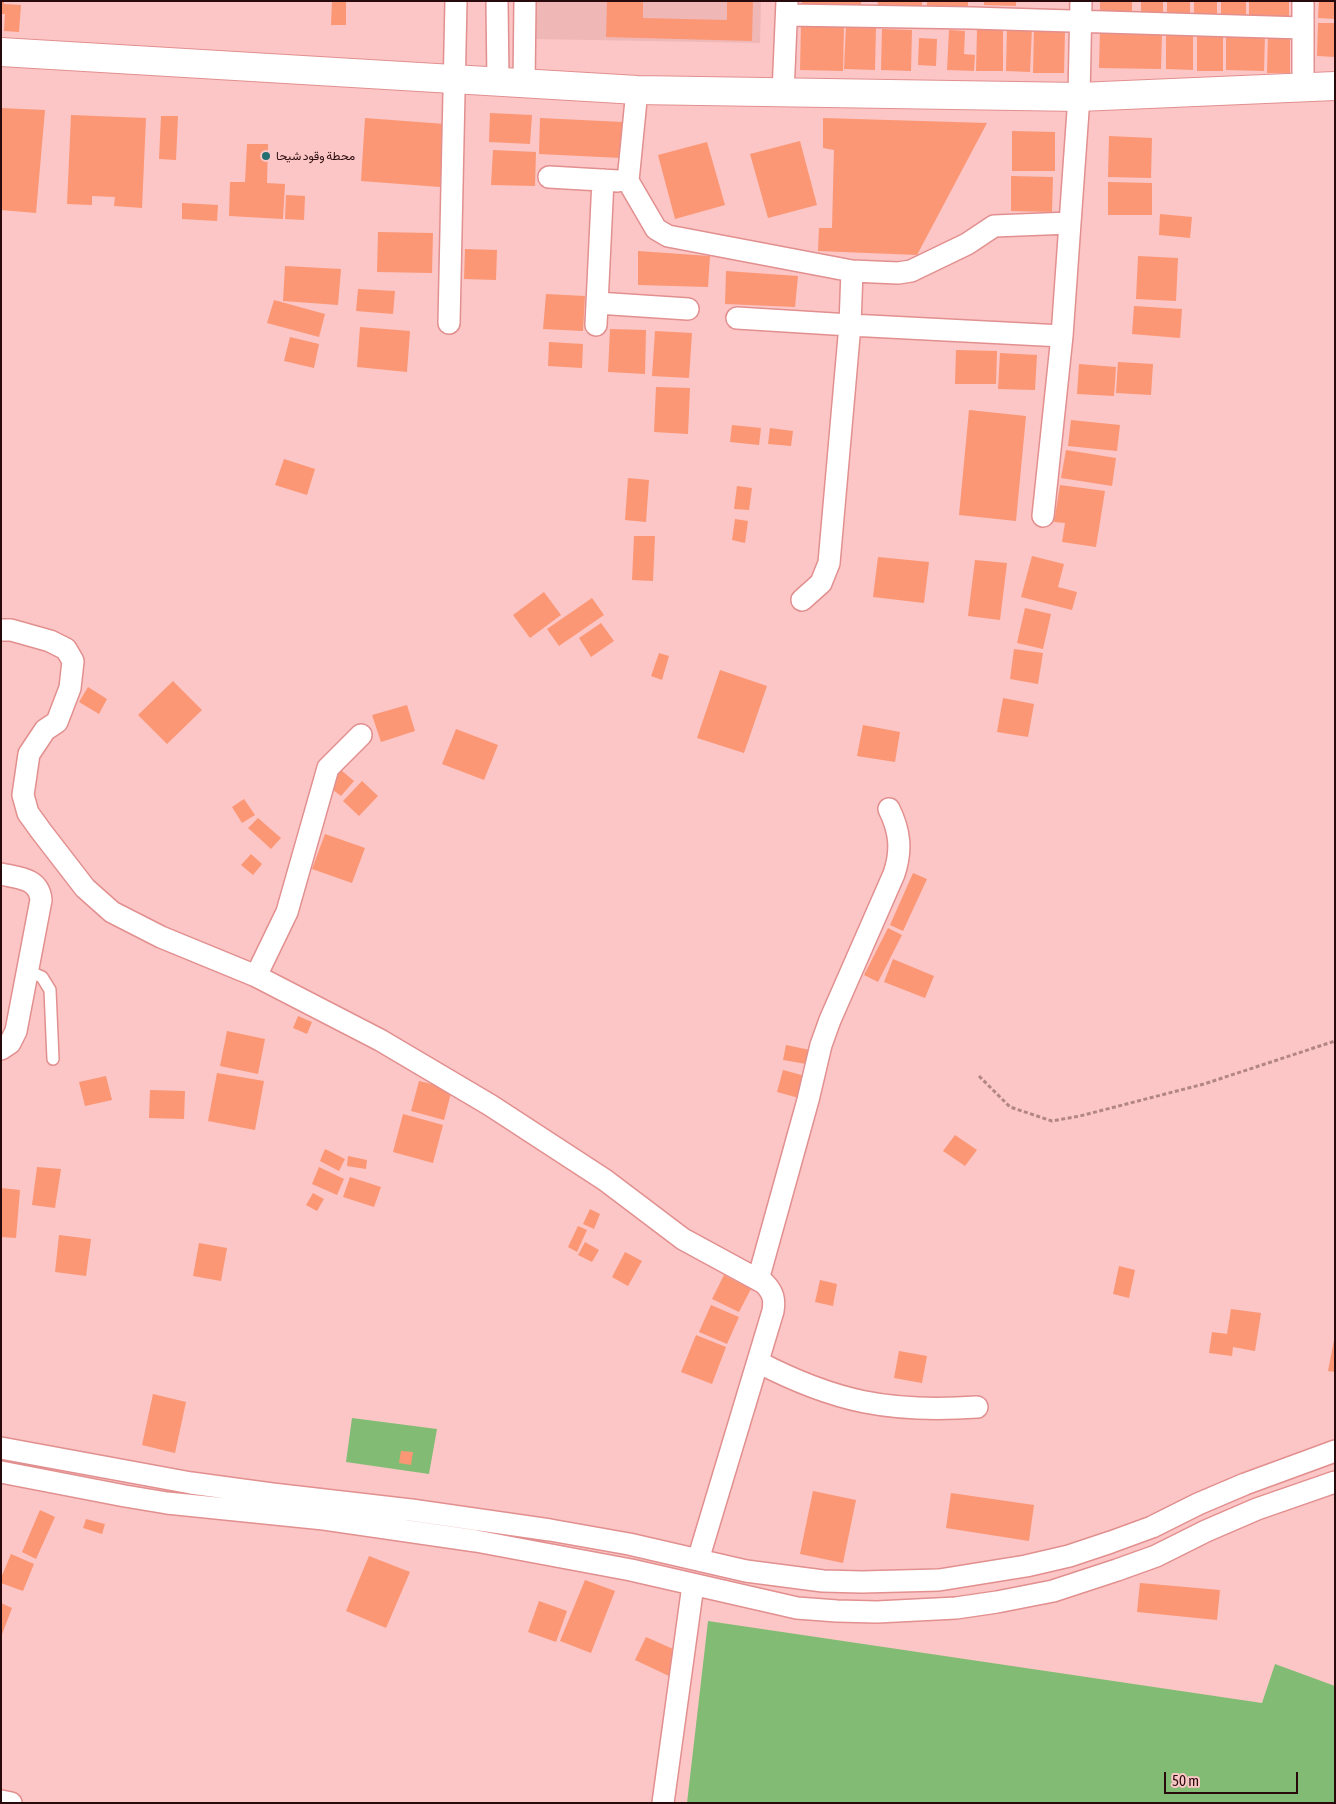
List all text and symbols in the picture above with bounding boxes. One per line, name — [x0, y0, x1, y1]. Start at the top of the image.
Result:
place label: محطة وقود شيحا — [276, 149, 355, 163]
marker: محطة وقود شيحا — [260, 150, 272, 162]
scale bar — [1166, 1762, 1300, 1794]
text: 50 m — [1172, 1772, 1199, 1789]

